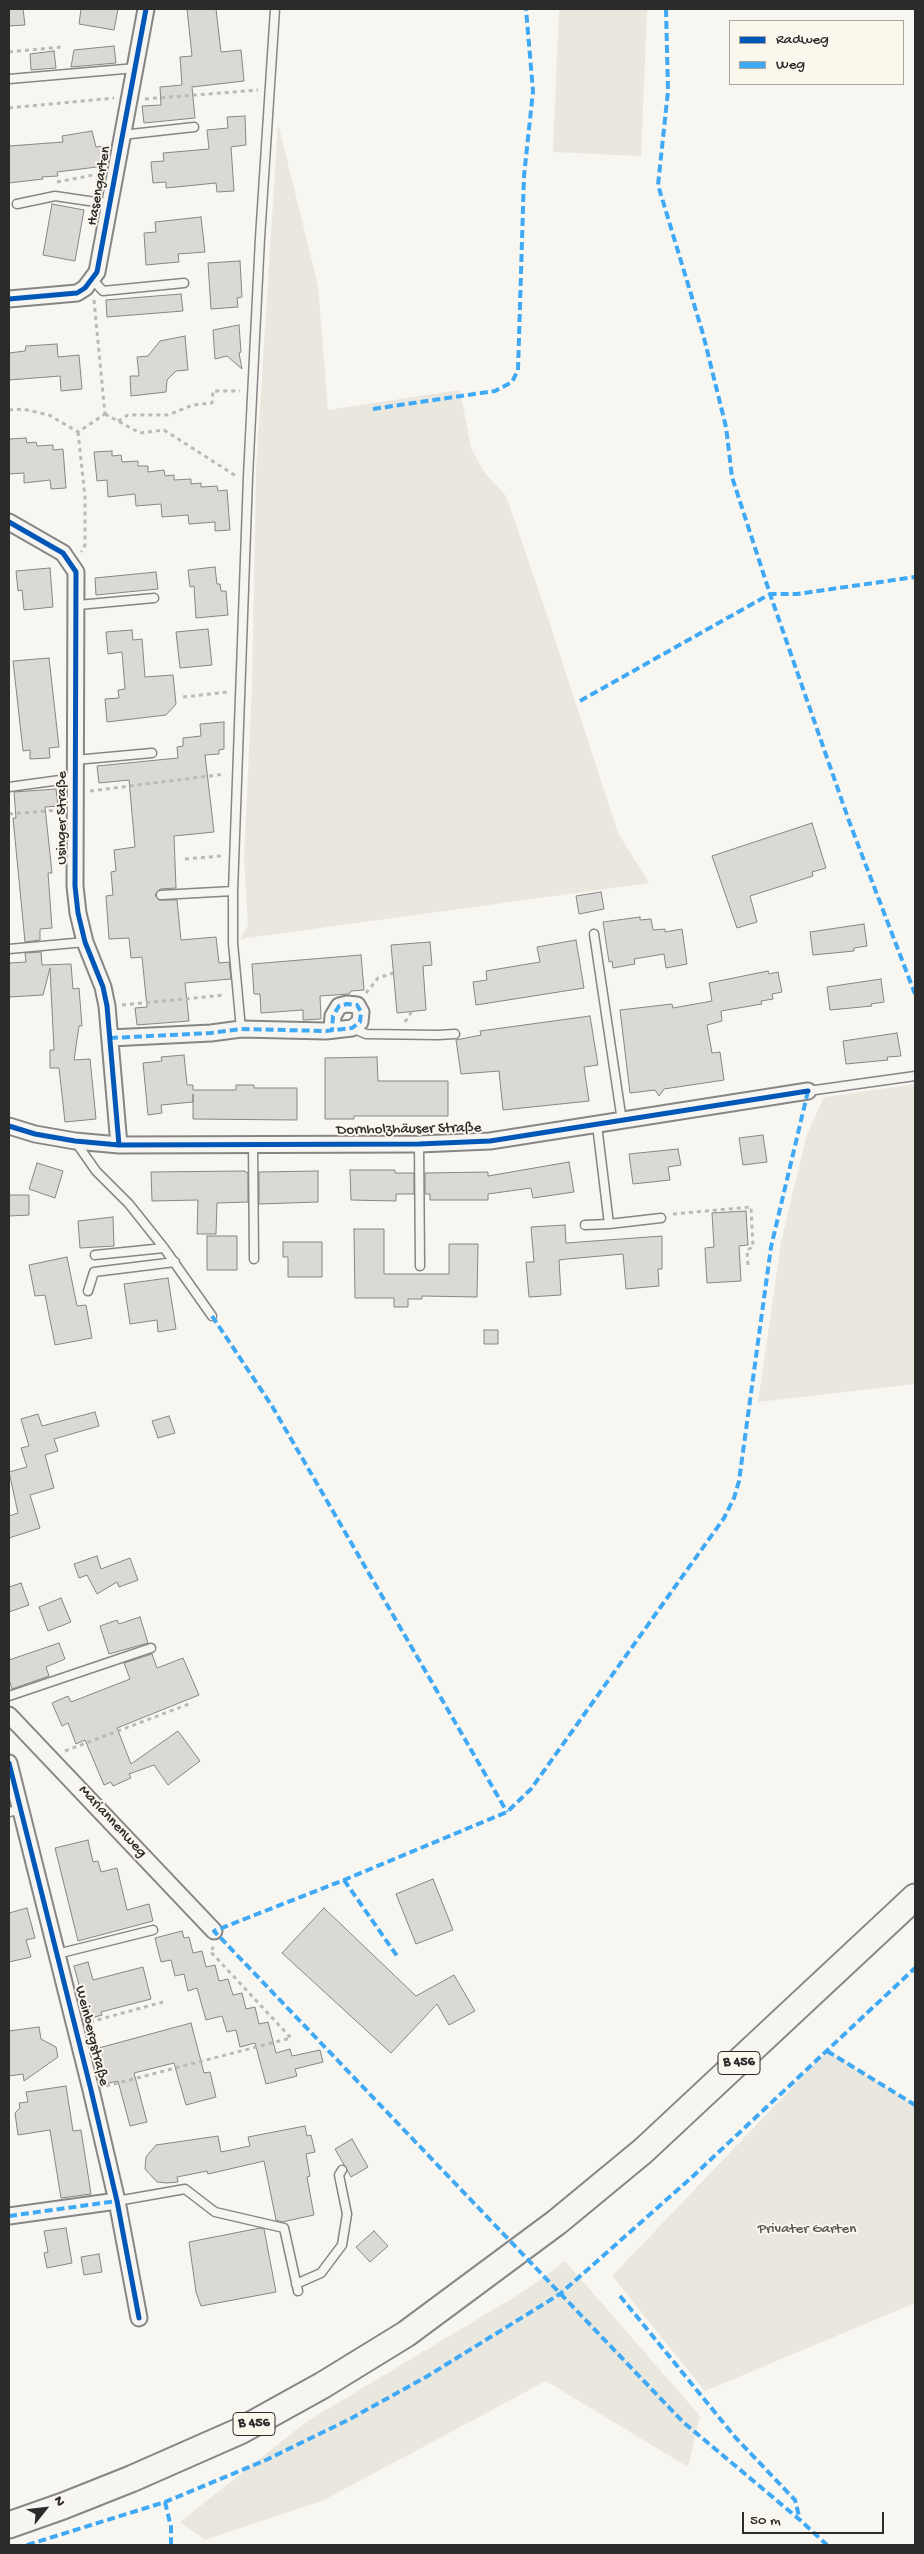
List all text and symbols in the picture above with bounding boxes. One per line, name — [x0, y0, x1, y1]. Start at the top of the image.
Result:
legend — [729, 20, 904, 85]
text: Radweg — [776, 31, 829, 49]
text: Weg — [776, 56, 805, 74]
street label: Hasengarten — [84, 145, 116, 227]
street label: Usinger Straße — [54, 771, 72, 865]
street label: Dornholzhäuser Straße — [336, 1120, 482, 1140]
street label: Mariannenweg — [74, 1782, 150, 1862]
street label: Weinbergstraße — [70, 1984, 112, 2088]
road number: B 456 — [718, 2052, 760, 2074]
park label: Privater Garten — [758, 2221, 856, 2239]
road number: B 456 — [233, 2412, 275, 2436]
north arrow — [20, 2484, 70, 2534]
text: N — [49, 2493, 68, 2510]
scale bar — [744, 2502, 886, 2534]
text: 50 m — [750, 2512, 781, 2530]

